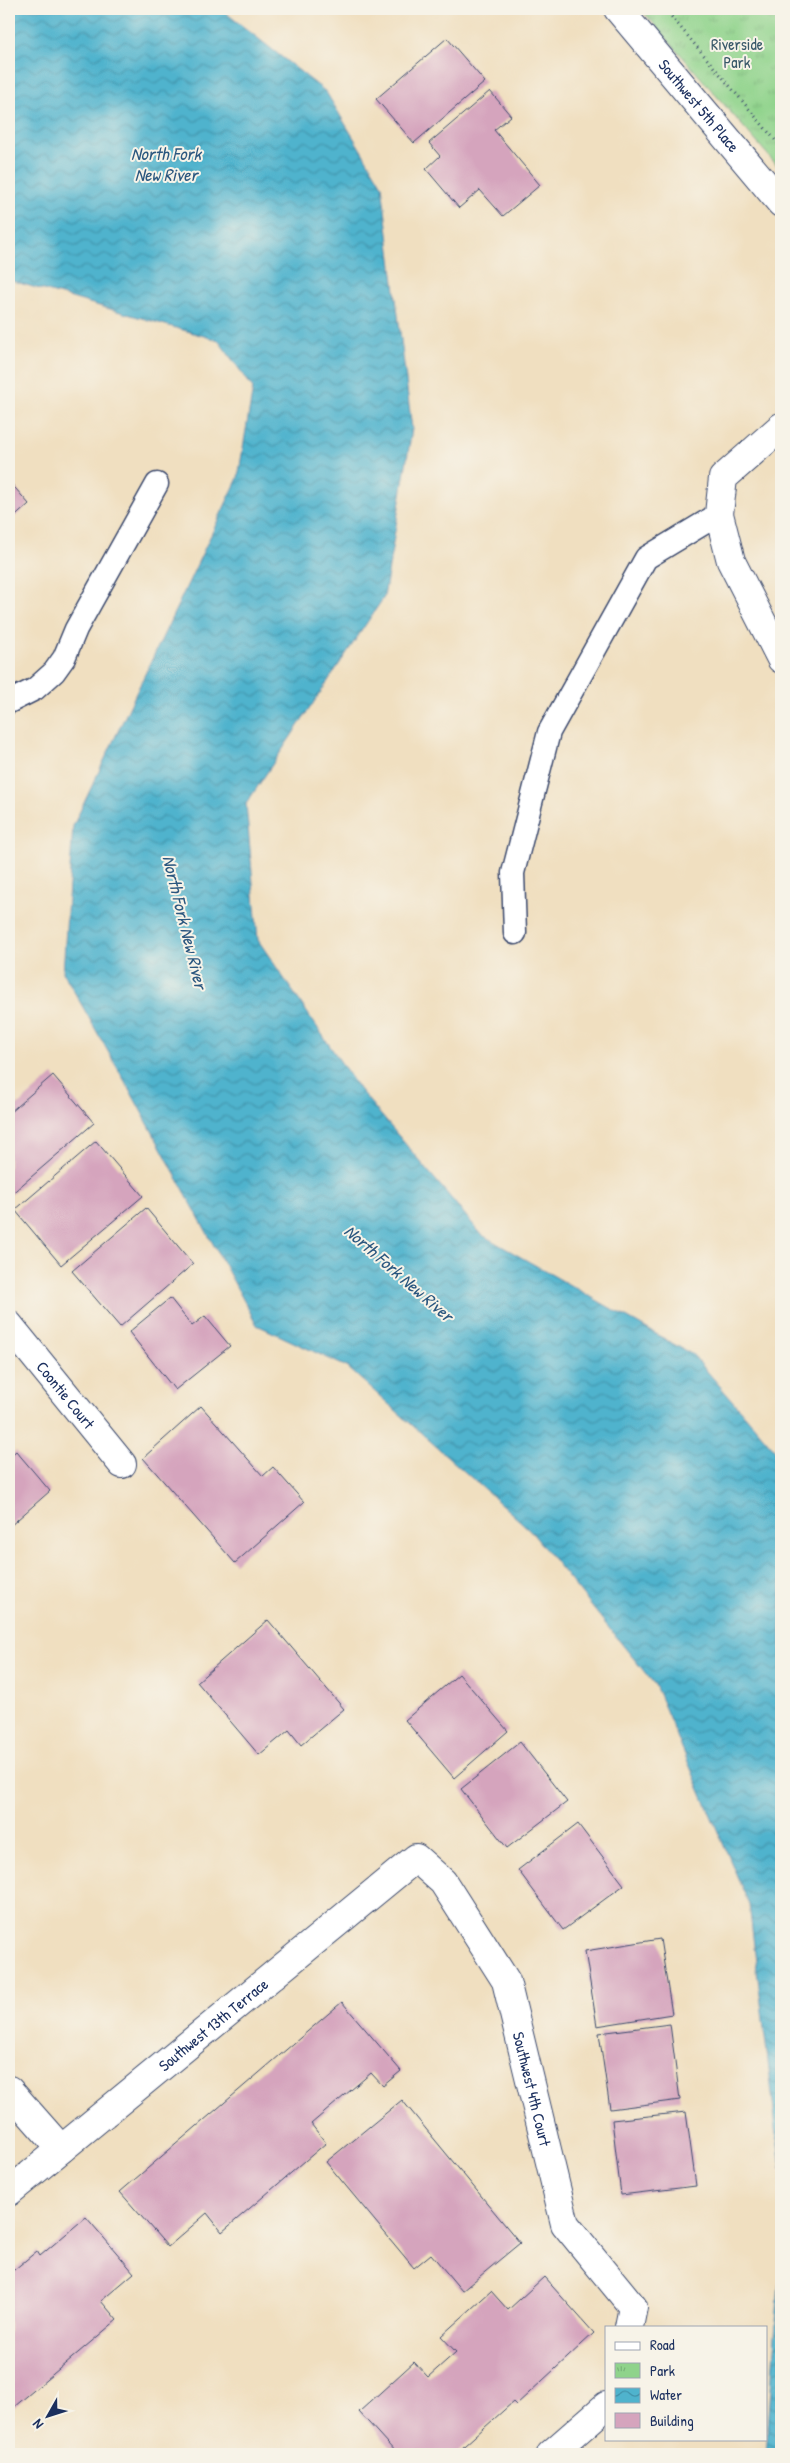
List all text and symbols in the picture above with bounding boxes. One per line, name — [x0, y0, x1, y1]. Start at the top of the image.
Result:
park label: Riverside Park — [711, 33, 764, 73]
street label: Southwest 5th Place — [654, 54, 745, 157]
water label: North Fork New River — [131, 141, 203, 187]
water label: North Fork New River — [156, 853, 214, 993]
water label: North Fork New River — [339, 1219, 460, 1329]
street label: Coontie Court — [32, 1356, 100, 1434]
street label: Southwest 13th Terrace — [154, 1973, 273, 2076]
street label: Southwest 4th Court — [508, 2029, 557, 2149]
legend — [605, 2326, 768, 2440]
text: Road — [650, 2334, 675, 2355]
text: Park — [650, 2360, 675, 2381]
text: Water — [650, 2384, 682, 2405]
north arrow — [22, 2390, 72, 2440]
text: Building — [650, 2410, 694, 2431]
text: N — [27, 2415, 47, 2433]

